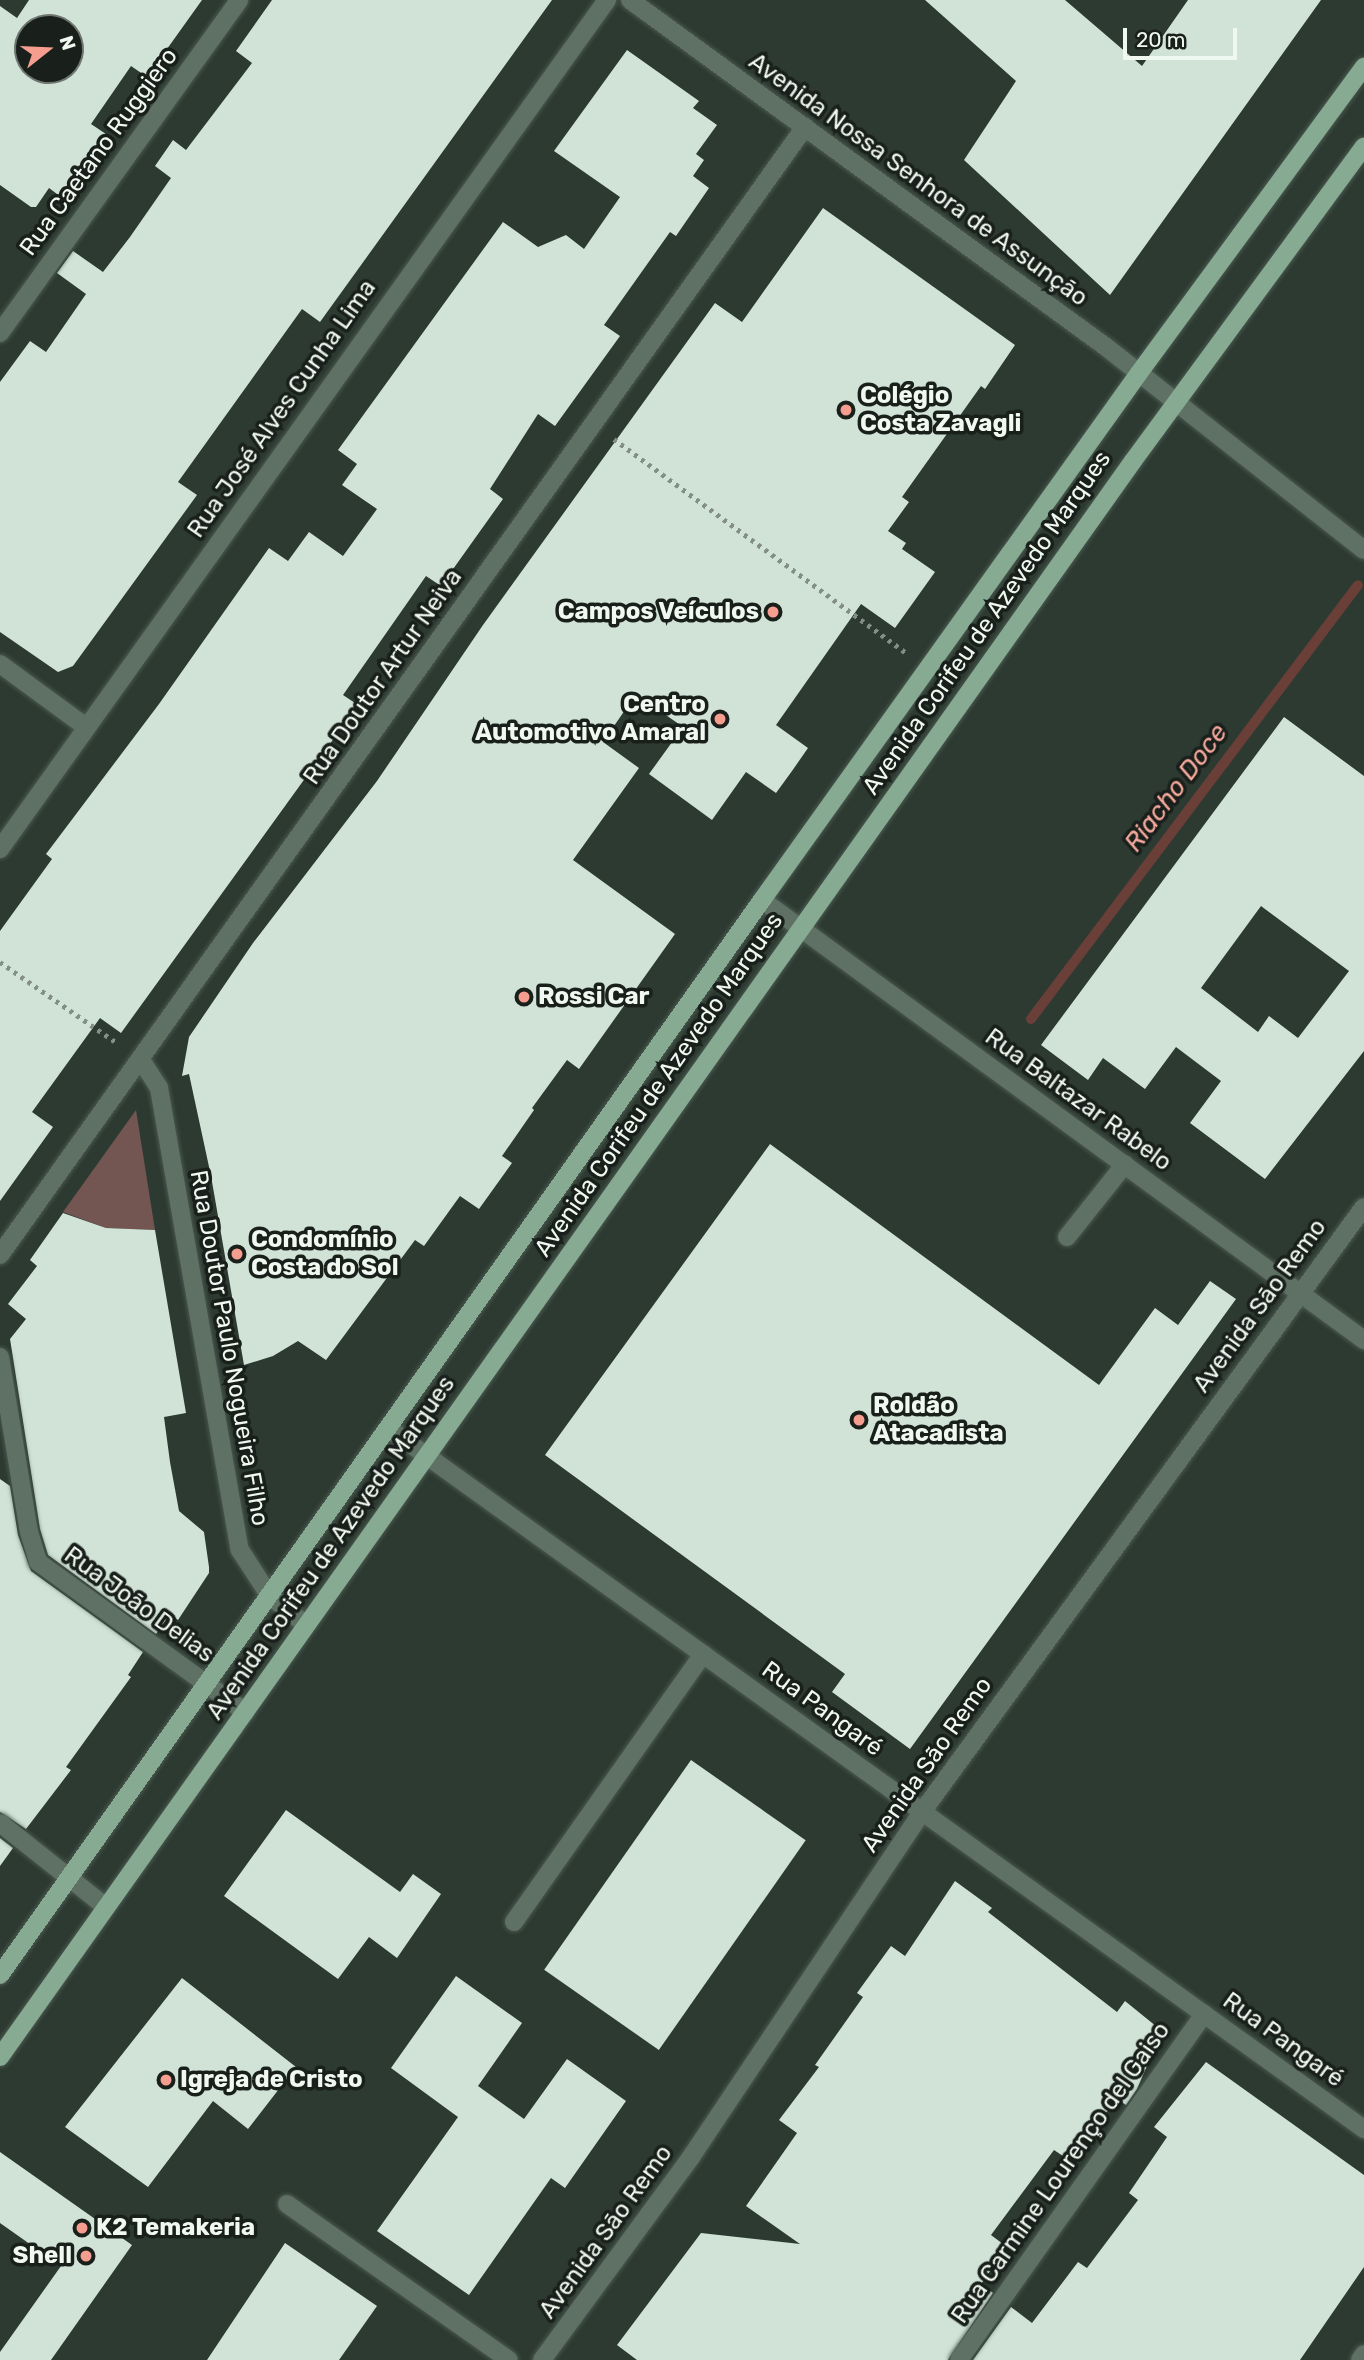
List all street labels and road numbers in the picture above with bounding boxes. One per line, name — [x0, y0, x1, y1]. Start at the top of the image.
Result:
street label: Rua Caetano Ruggiero — [14, 43, 184, 261]
street label: Avenida Nossa Senhora de Assunção — [743, 47, 1093, 313]
street label: Rua José Alves Cunha Lima — [182, 274, 382, 544]
street label: Avenida Corifeu de Azevedo Marques — [857, 445, 1117, 801]
street label: Rua Doutor Artur Neiva — [297, 563, 469, 791]
street label: Avenida Corifeu de Azevedo Marques — [529, 907, 789, 1263]
street label: Rua Baltazar Rabelo — [979, 1023, 1177, 1177]
street label: Rua Doutor Paulo Nogueira Filho — [183, 1168, 275, 1528]
street label: Avenida São Remo — [1187, 1214, 1333, 1398]
street label: Avenida Corifeu de Azevedo Marques — [201, 1370, 461, 1726]
street label: Rua João Delias — [58, 1541, 220, 1669]
street label: Rua Pangaré — [756, 1656, 888, 1762]
street label: Avenida São Remo — [856, 1672, 998, 1858]
street label: Rua Pangaré — [1217, 1987, 1349, 2093]
street label: Rua Carmine Lourenço del Gaiso — [946, 2017, 1176, 2329]
street label: Avenida São Remo — [533, 2140, 679, 2324]

